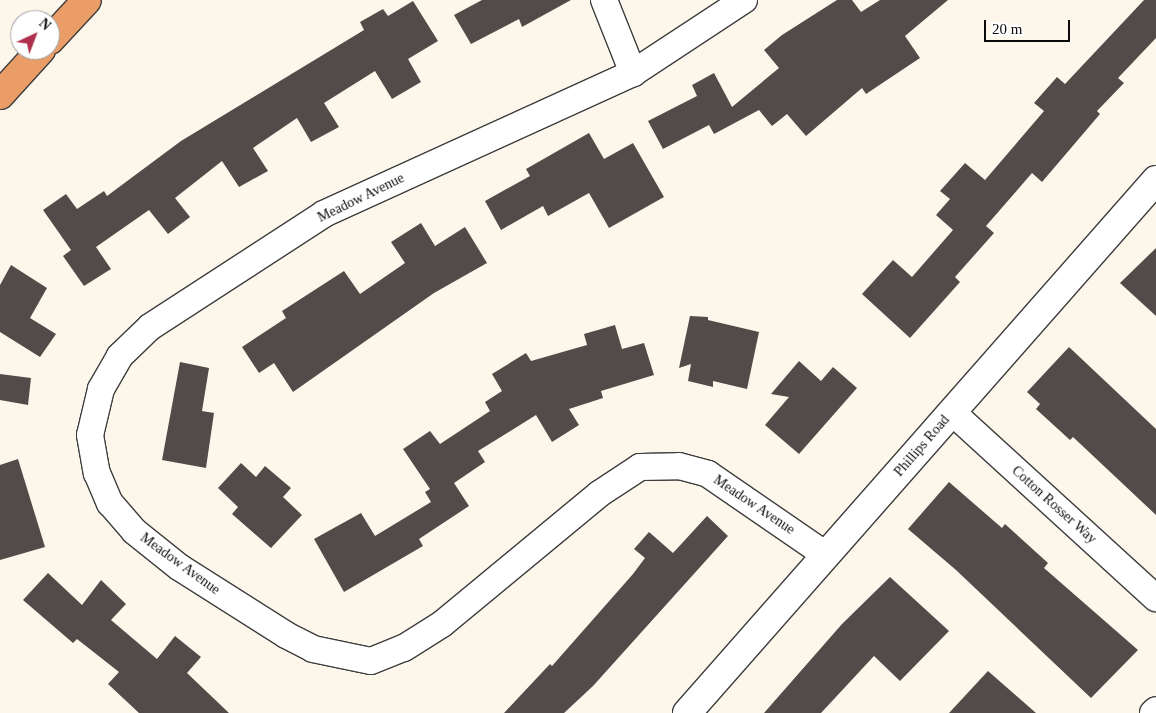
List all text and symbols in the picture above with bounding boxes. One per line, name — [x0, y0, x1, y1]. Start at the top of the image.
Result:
north arrow — [10, 10, 60, 60]
scale bar — [986, 10, 1072, 42]
text: N — [36, 15, 54, 33]
text: 20 m — [992, 21, 1022, 37]
street label: Meadow Avenue — [315, 170, 407, 226]
street label: Phillips Road — [891, 412, 953, 480]
street label: Cotton Rosser Way — [1008, 462, 1100, 548]
street label: Meadow Avenue — [710, 471, 798, 539]
street label: Meadow Avenue — [137, 529, 223, 599]

